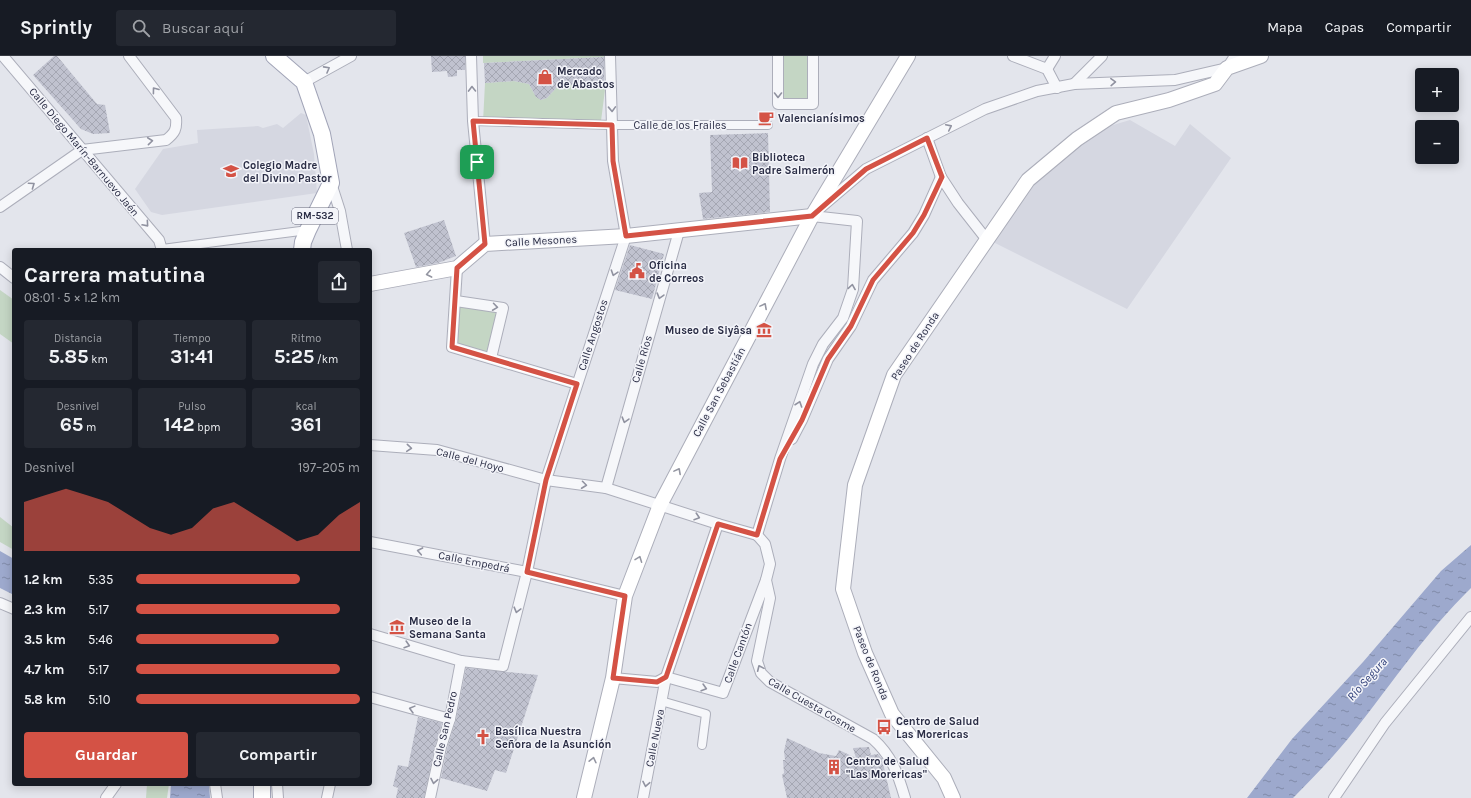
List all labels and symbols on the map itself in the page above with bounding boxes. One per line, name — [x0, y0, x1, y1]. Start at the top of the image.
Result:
place label: Mercado de Abastos — [557, 65, 615, 91]
one-way arrow — [323, 66, 330, 74]
shop icon: Mercado de Abastos — [536, 68, 554, 86]
one-way arrow — [1110, 78, 1116, 87]
street label: Calle Diego Marín-Barnuevo Jaén — [26, 85, 142, 219]
one-way arrow — [468, 86, 476, 92]
one-way arrow — [153, 88, 160, 95]
one-way arrow — [774, 92, 782, 98]
one-way arrow — [608, 106, 616, 112]
cafe icon: Valencianísimos — [757, 109, 775, 127]
place label: Valencianísimos — [778, 112, 865, 125]
street label: Calle de los Frailes — [633, 119, 727, 132]
one-way arrow — [945, 124, 953, 132]
one-way arrow — [147, 137, 153, 146]
pin — [460, 145, 494, 179]
place label: Biblioteca Padre Salmerón — [752, 151, 835, 177]
library icon: Biblioteca Padre Salmerón — [731, 154, 749, 172]
place label: Colegio Madre del Divino Pastor — [243, 159, 332, 185]
school or university icon: Colegio Madre del Divino Pastor — [222, 162, 240, 180]
one-way arrow — [28, 182, 35, 190]
road number: RM-532 — [292, 208, 338, 224]
one-way arrow — [141, 220, 148, 227]
street label: Calle Mesones — [505, 233, 578, 249]
place label: Oficina de Correos — [649, 259, 704, 285]
public building icon: Oficina de Correos — [628, 262, 646, 280]
one-way arrow — [426, 269, 432, 277]
one-way arrow — [610, 269, 619, 276]
one-way arrow — [847, 284, 856, 290]
one-way arrow — [657, 292, 665, 299]
street label: Calle Angostos — [575, 298, 611, 372]
one-way arrow — [492, 302, 498, 311]
one-way arrow — [759, 303, 767, 310]
street label: Paseo de Ronda — [888, 309, 942, 383]
museum icon: Museo de Siyâsa — [755, 321, 773, 339]
place label: Museo de Siyâsa — [665, 324, 752, 337]
street label: Calle Ríos — [629, 333, 655, 384]
street label: Calle San Sebastián — [690, 345, 748, 439]
one-way arrow — [794, 401, 803, 408]
one-way arrow — [621, 417, 630, 424]
one-way arrow — [406, 443, 412, 452]
street label: Calle del Hoyo — [435, 445, 505, 475]
one-way arrow — [673, 468, 681, 475]
one-way arrow — [581, 480, 587, 489]
one-way arrow — [693, 512, 700, 521]
one-way arrow — [417, 548, 423, 556]
street label: Calle Empedrá — [437, 549, 511, 575]
one-way arrow — [634, 556, 642, 563]
one-way arrow — [514, 607, 522, 613]
place label: Museo de la Semana Santa — [409, 615, 486, 641]
museum icon: Museo de la Semana Santa — [388, 618, 406, 636]
street label: Calle Cantón — [721, 621, 755, 685]
street label: Paseo de Ronda — [850, 624, 892, 702]
one-way arrow — [404, 640, 411, 649]
water label: Río Segura — [1344, 655, 1390, 703]
one-way arrow — [757, 665, 765, 673]
street label: Calle Cuesta Cosme — [766, 675, 859, 736]
one-way arrow — [700, 683, 707, 692]
street label: Calle San Pedro — [430, 690, 460, 768]
one-way arrow — [409, 705, 416, 713]
street label: Calle Nueva — [643, 708, 667, 768]
place label: Centro de Salud Las Morericas — [896, 715, 979, 741]
bus stop icon: Centro de Salud Las Morericas — [875, 718, 893, 736]
place label: Basílica Nuestra Señora de la Asunción — [495, 725, 611, 751]
church icon: Basílica Nuestra Señora de la Asunción — [474, 728, 492, 746]
place label: Centro de Salud "Las Morericas" — [846, 755, 929, 781]
one-way arrow — [589, 757, 597, 763]
building icon: Centro de Salud "Las Morericas" — [825, 758, 843, 776]
one-way arrow — [430, 778, 438, 784]
one-way arrow — [642, 781, 650, 787]

